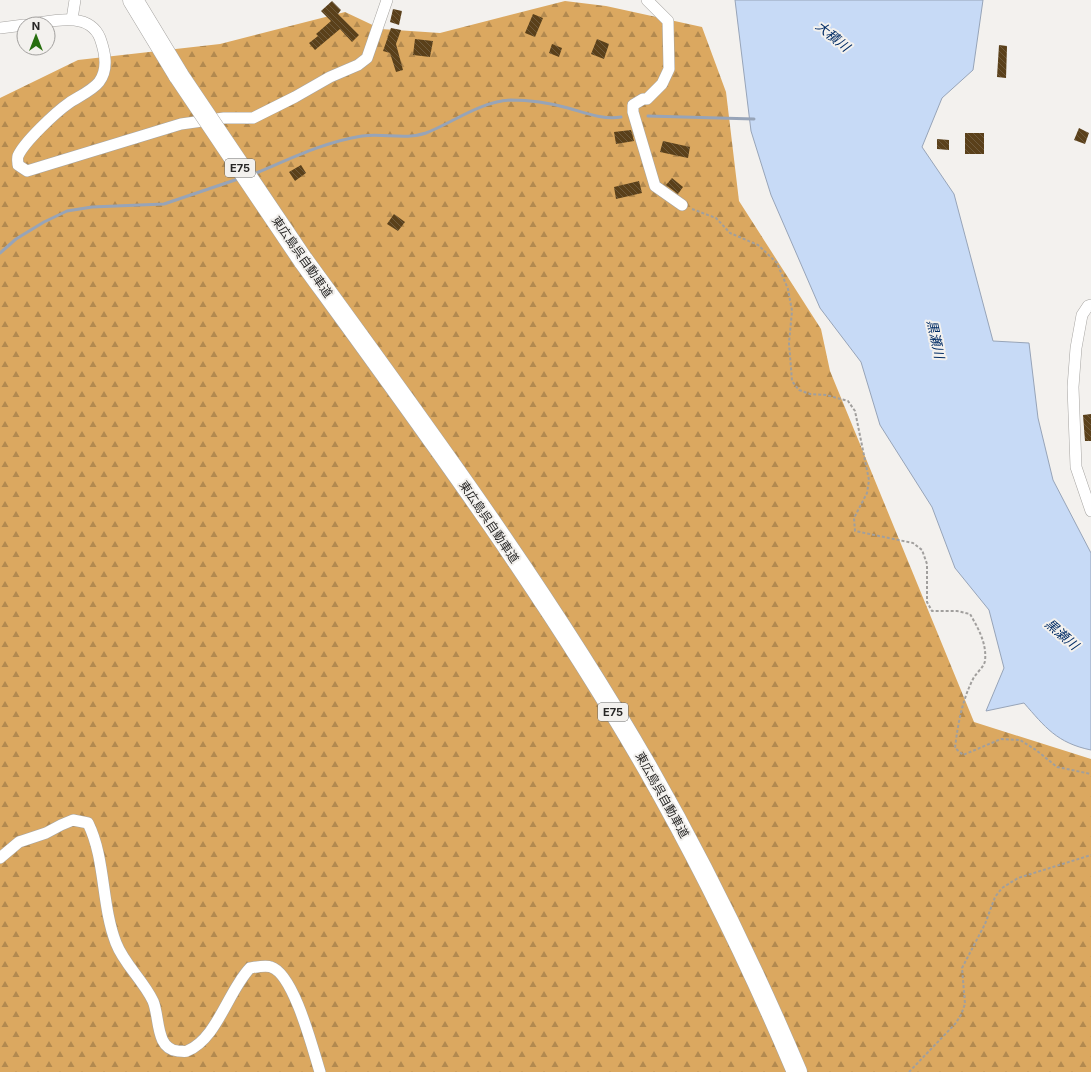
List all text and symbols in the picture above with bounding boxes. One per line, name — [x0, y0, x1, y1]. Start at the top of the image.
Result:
north arrow — [16, 16, 56, 56]
water label: 大積川 — [813, 18, 855, 56]
text: N — [32, 19, 40, 33]
road number: E75 — [225, 159, 255, 177]
street label: 東広島呉自動車道 — [269, 213, 336, 300]
water label: 黒瀬川 — [924, 318, 948, 362]
street label: 東広島呉自動車道 — [456, 478, 522, 566]
water label: 黒瀬川 — [1042, 615, 1083, 654]
road number: E75 — [598, 703, 628, 721]
street label: 東広島呉自動車道 — [633, 749, 692, 840]

